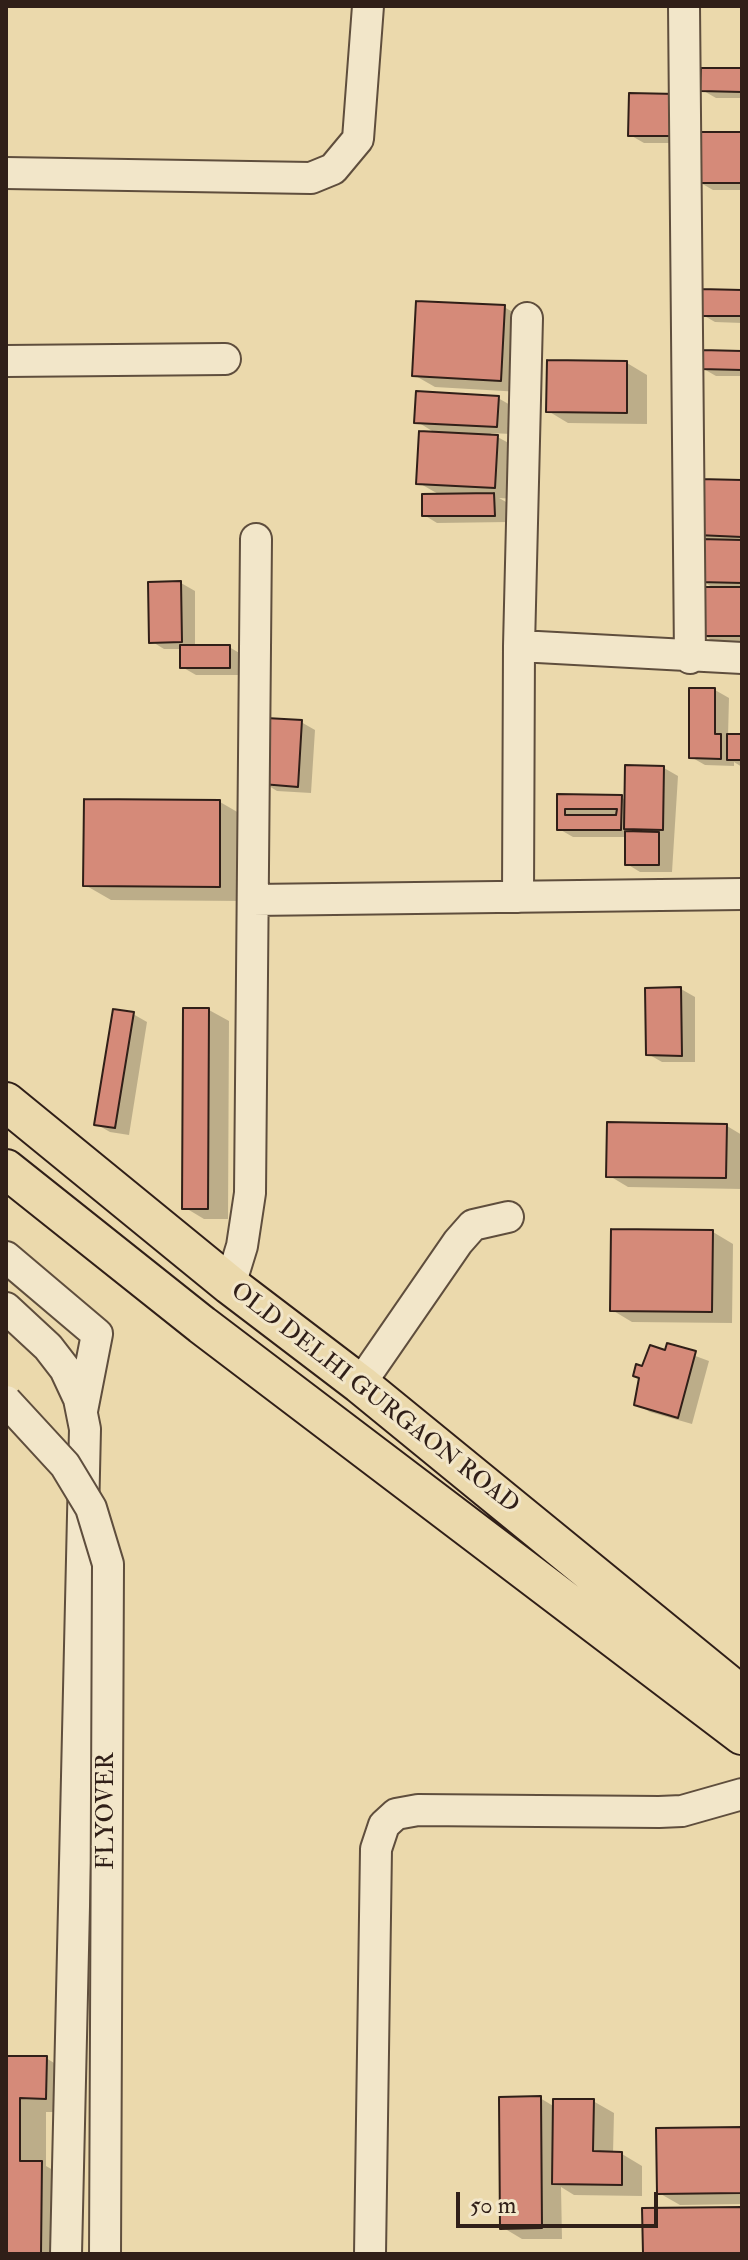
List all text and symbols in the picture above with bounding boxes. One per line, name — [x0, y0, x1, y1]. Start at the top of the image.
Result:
street label: OLD DELHI GURGAON ROAD — [224, 1277, 524, 1521]
street label: FLYOVER — [94, 1752, 122, 1870]
scale bar — [460, 2176, 662, 2226]
text: 50 m — [470, 2190, 516, 2221]

